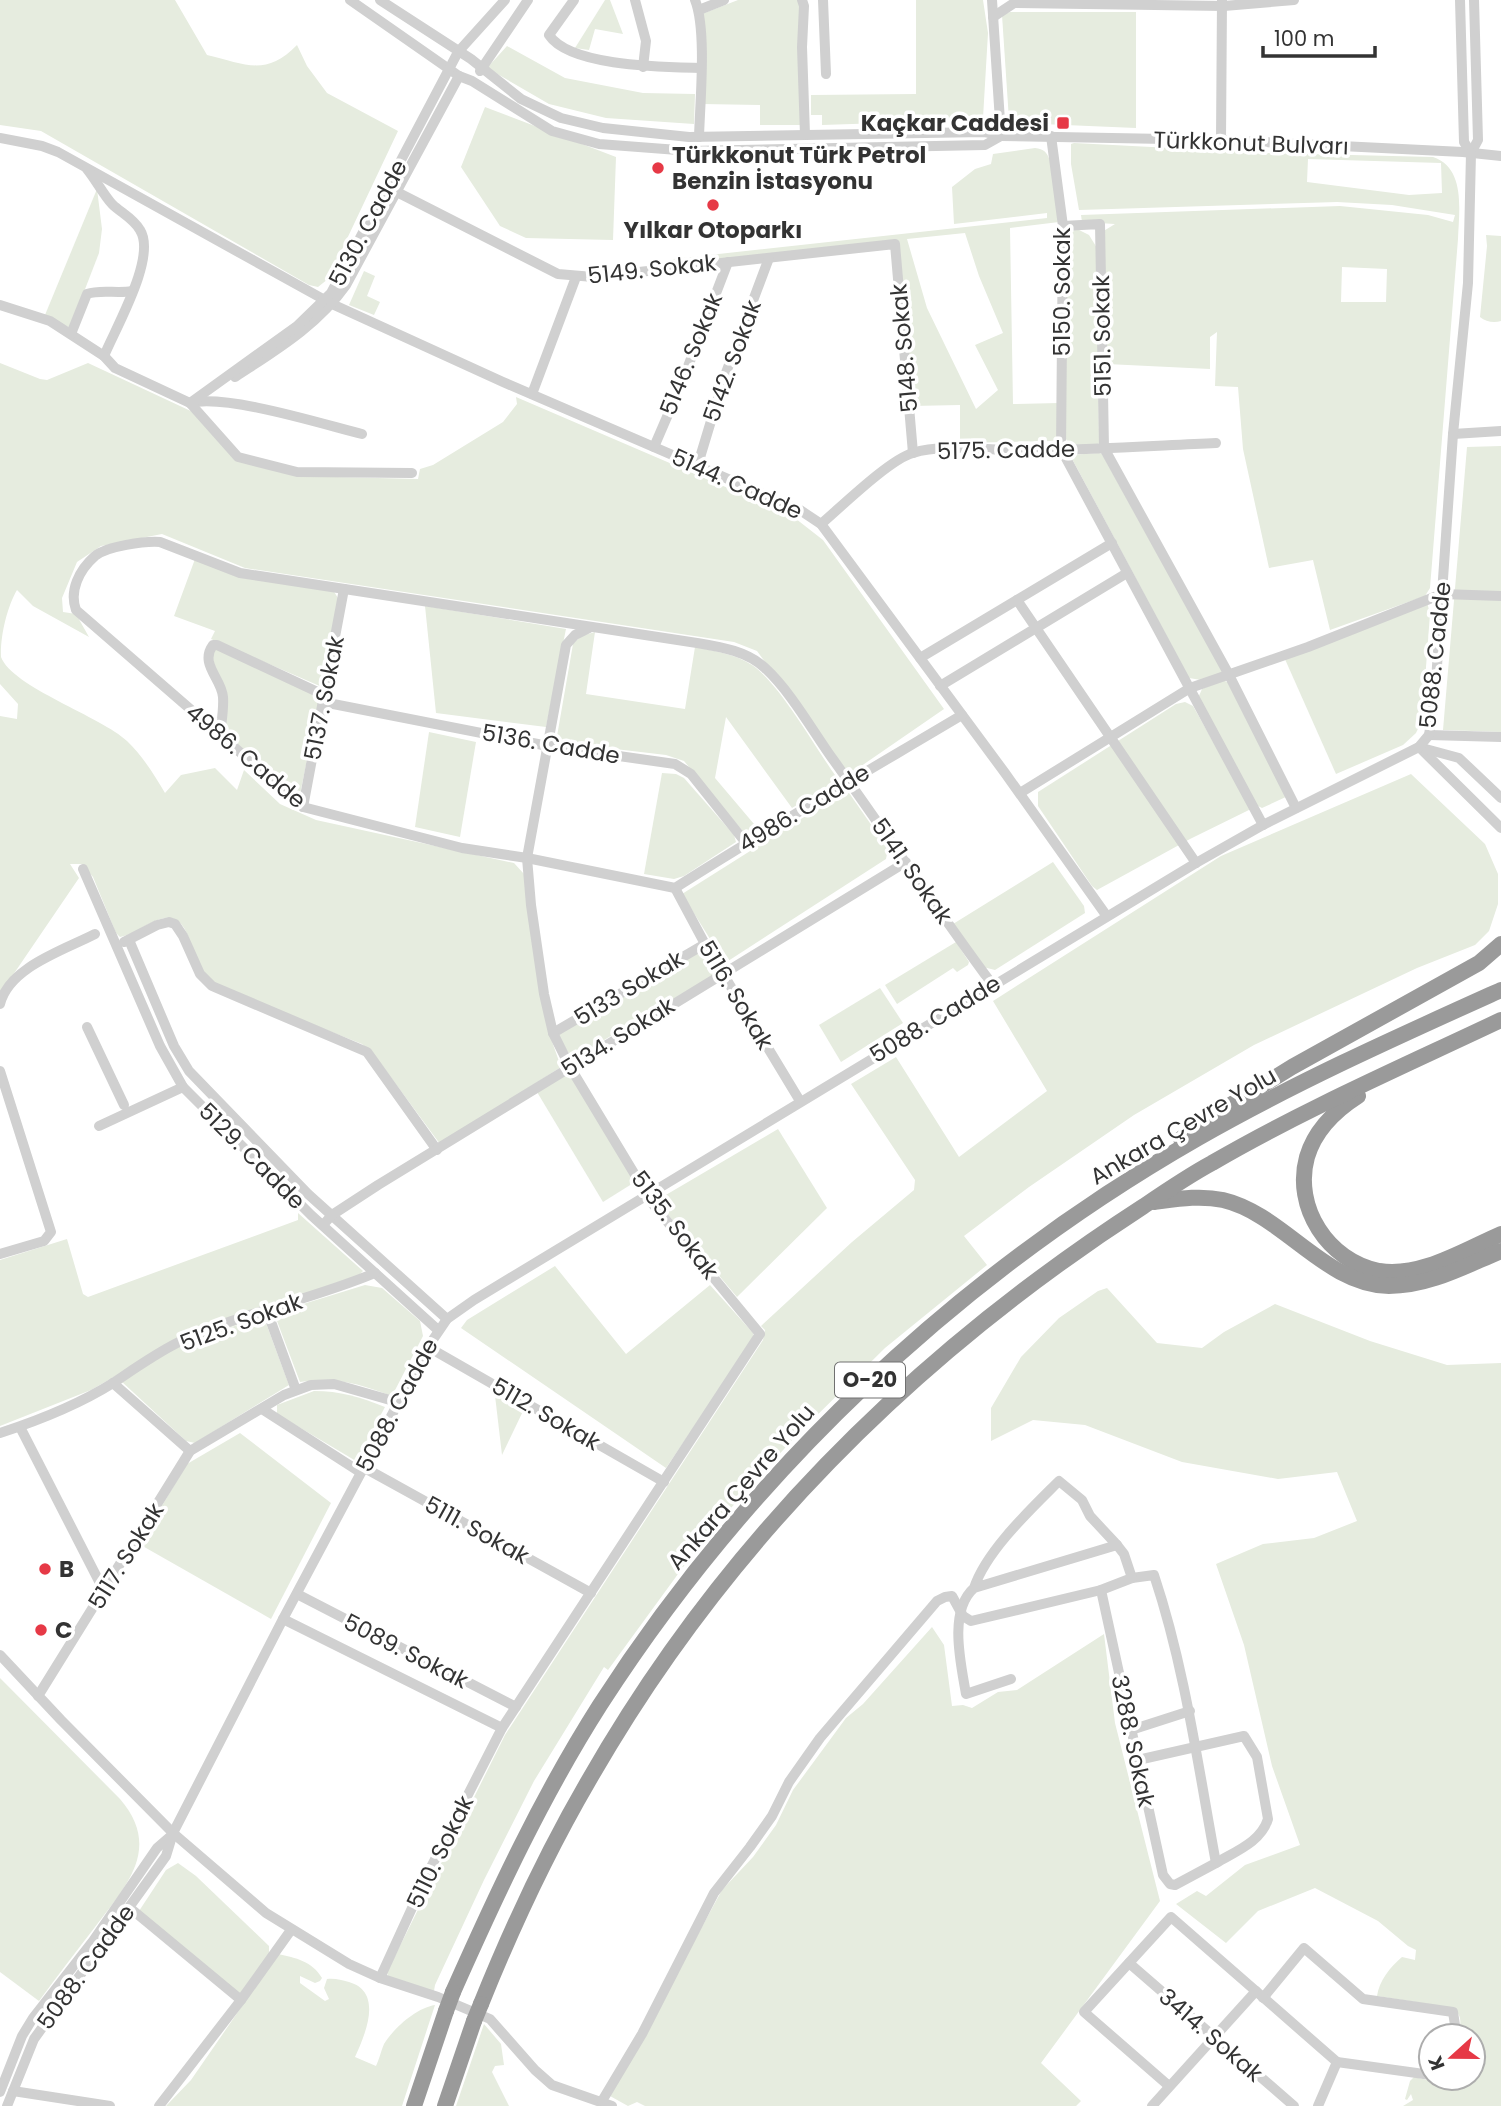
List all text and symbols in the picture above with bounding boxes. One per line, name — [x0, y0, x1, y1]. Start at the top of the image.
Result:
scale bar — [1263, 14, 1375, 58]
text: 100 m — [1274, 24, 1334, 53]
place label: Kaçkar Caddesi — [861, 107, 1049, 139]
marker: Kaçkar Caddesi — [1055, 115, 1071, 131]
street label: Türkkonut Bulvarı — [1153, 124, 1349, 162]
place label: Türkkonut Türk Petrol Benzin İstasyonu — [672, 139, 926, 197]
street label: 5130. Cadde — [321, 154, 415, 292]
marker: Türkkonut Türk Petrol Benzin İstasyonu — [650, 160, 666, 176]
marker: Yılkar Otoparkı — [705, 197, 721, 213]
place label: Yılkar Otoparkı — [624, 214, 802, 246]
street label: 5150. Sokak — [1046, 227, 1078, 357]
street label: 5149. Sokak — [586, 246, 718, 292]
street label: 5151. Sokak — [1085, 275, 1119, 397]
street label: 5148. Sokak — [882, 282, 926, 414]
street label: 5146. Sokak — [652, 288, 730, 420]
street label: 5142. Sokak — [695, 295, 769, 427]
street label: 5175. Cadde — [937, 433, 1075, 467]
street label: 5144. Cadde — [666, 441, 808, 527]
street label: 5088. Cadde — [1411, 580, 1459, 730]
street label: 5137. Sokak — [296, 633, 352, 763]
street label: 4986. Cadde — [179, 696, 313, 816]
street label: 5136. Cadde — [479, 716, 623, 772]
street label: 4986. Cadde — [732, 756, 876, 860]
street label: 5141. Sokak — [864, 812, 960, 930]
street label: 5116. Sokak — [691, 934, 781, 1056]
street label: 5133 Sokak — [568, 943, 690, 1033]
street label: 5088. Cadde — [864, 967, 1006, 1071]
street label: 5134. Sokak — [555, 989, 681, 1085]
street label: Ankara Çevre Yolu — [1084, 1060, 1282, 1192]
street label: 5129. Cadde — [191, 1095, 313, 1217]
street label: 5135. Sokak — [624, 1164, 726, 1286]
street label: 5125. Sokak — [175, 1285, 307, 1359]
street label: 5088. Cadde — [348, 1332, 446, 1478]
road number: O-20 — [835, 1362, 905, 1398]
street label: 5112. Sokak — [486, 1370, 606, 1458]
street label: Ankara Çevre Yolu — [660, 1397, 822, 1577]
street label: 5111. Sokak — [419, 1488, 535, 1572]
street label: 5117. Sokak — [81, 1496, 171, 1615]
place label: B — [59, 1553, 74, 1585]
marker: B — [37, 1561, 53, 1577]
street label: 5089. Sokak — [338, 1606, 474, 1696]
place label: C — [55, 1614, 73, 1646]
marker: C — [33, 1622, 49, 1638]
street label: 3288. Sokak — [1103, 1672, 1163, 1810]
street label: 5110. Sokak — [399, 1790, 481, 1914]
street label: 5088. Cadde — [30, 1898, 142, 2036]
street label: 3414. Sokak — [1152, 1981, 1270, 2089]
north arrow — [1417, 2022, 1487, 2092]
text: K — [1422, 2052, 1452, 2074]

